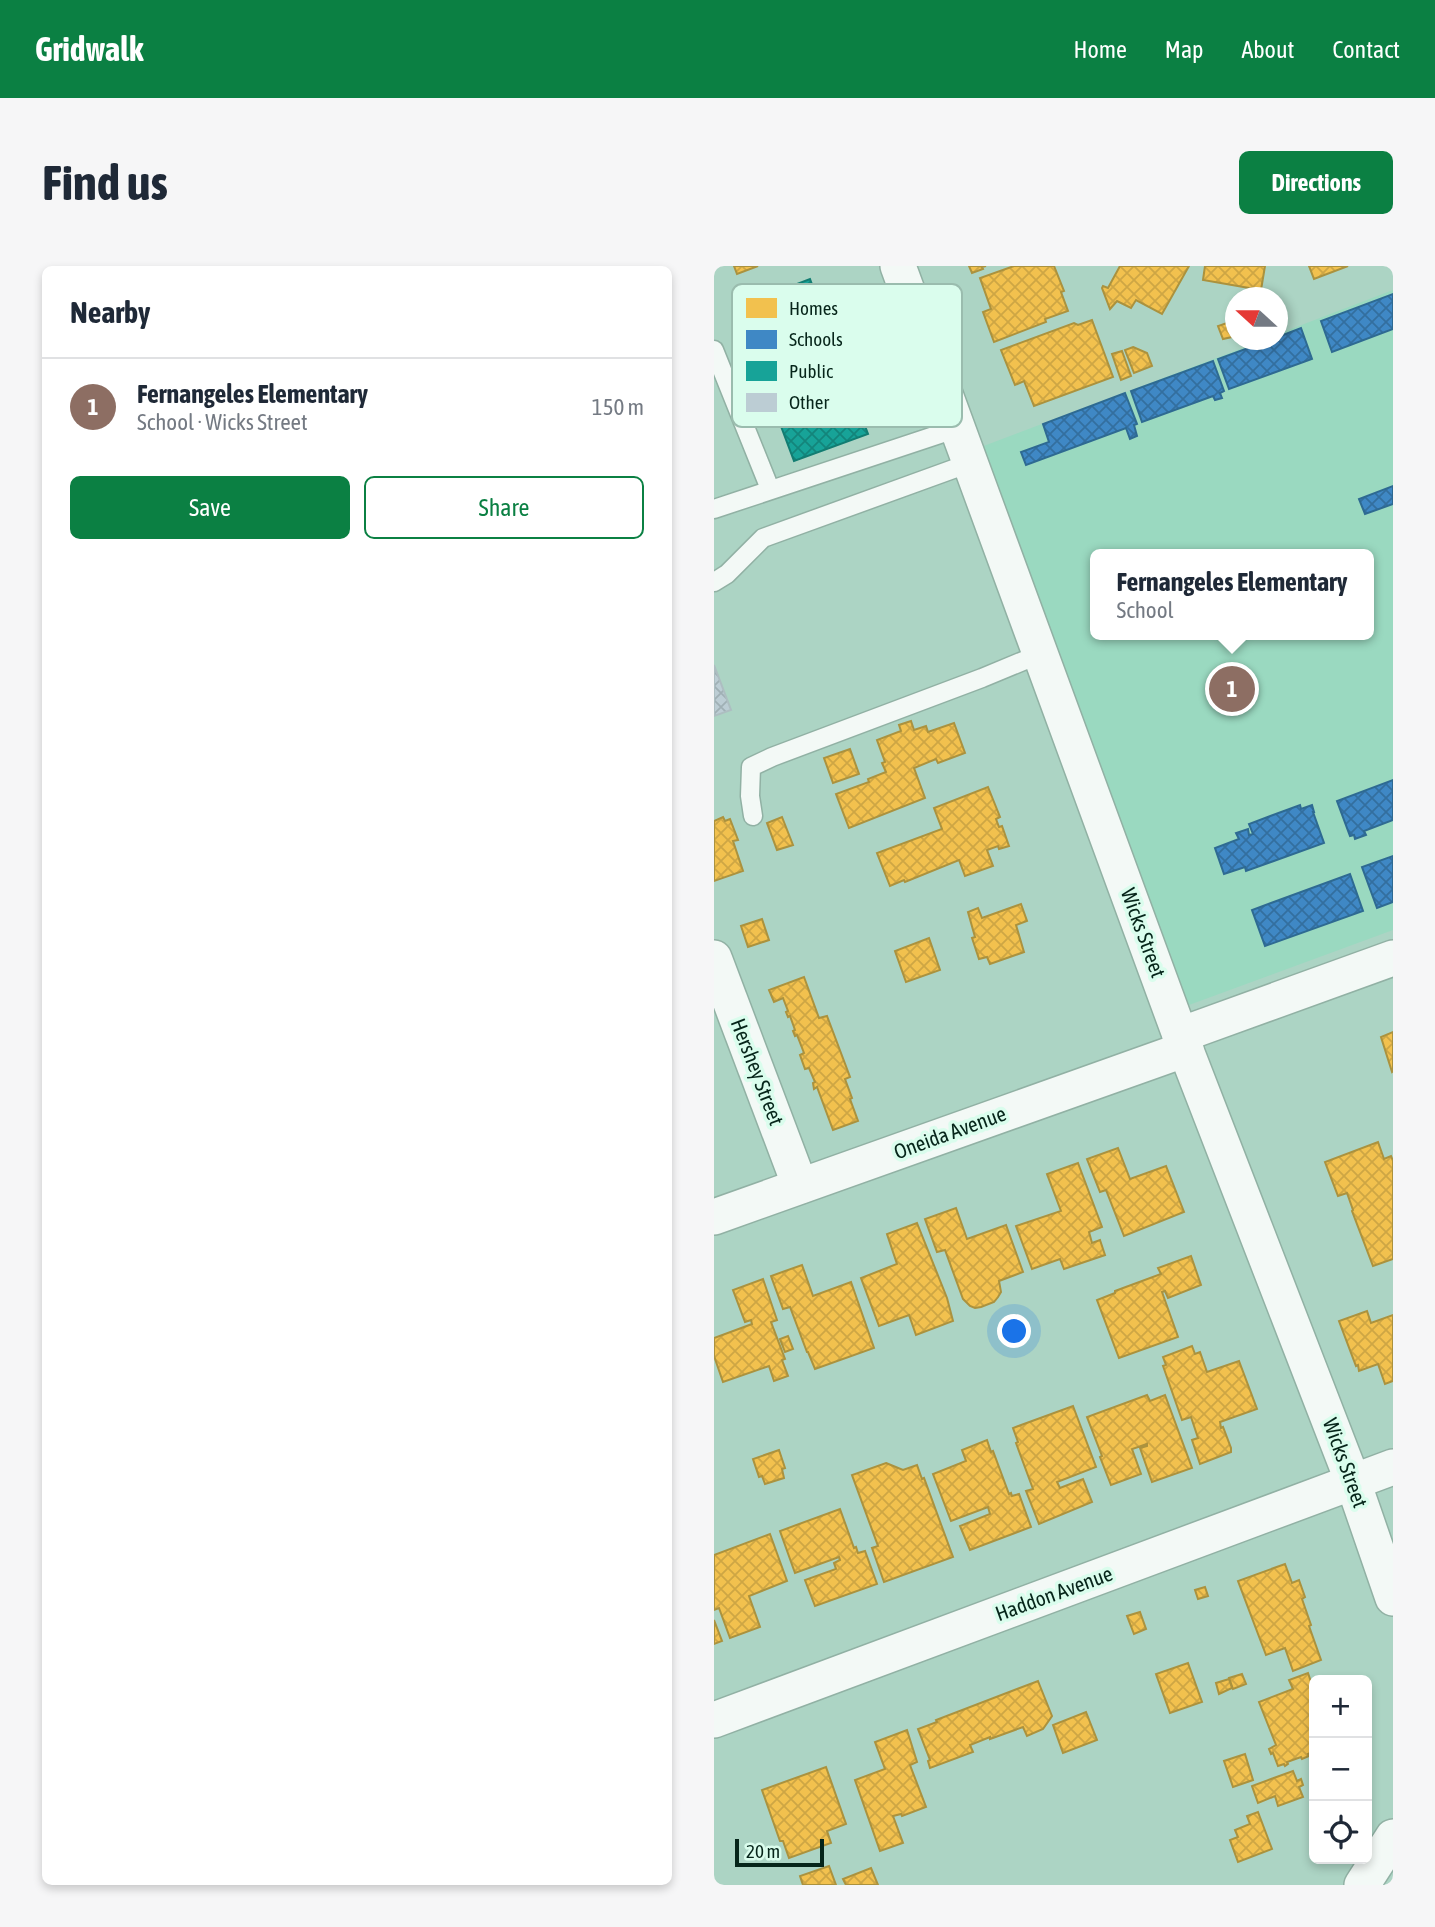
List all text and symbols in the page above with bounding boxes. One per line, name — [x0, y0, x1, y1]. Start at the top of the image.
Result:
text: Gridwalk — [35, 30, 143, 68]
text: Home — [1073, 36, 1127, 63]
text: Map — [1165, 36, 1203, 63]
text: About — [1241, 36, 1294, 63]
text: Contact — [1332, 36, 1400, 63]
button: Directions — [1239, 151, 1393, 214]
text: Find us — [42, 154, 168, 210]
legend — [732, 284, 962, 427]
north arrow — [1225, 287, 1288, 350]
text: Nearby — [70, 295, 150, 329]
text: Homes — [789, 297, 838, 319]
text: Schools — [789, 328, 843, 350]
text: Public — [789, 360, 834, 382]
text: Fernangeles Elementary — [137, 379, 368, 409]
text: Other — [789, 391, 829, 413]
text: 1 — [88, 394, 98, 420]
text: 150 m — [592, 394, 644, 420]
text: School · Wicks Street — [137, 409, 308, 435]
button: Save — [70, 476, 350, 539]
button: Share — [364, 476, 644, 539]
popup — [1090, 549, 1374, 640]
text: Fernangeles Elementary — [1117, 567, 1347, 597]
text: School — [1117, 597, 1174, 623]
pin: 1 — [1209, 663, 1255, 715]
street label: Wicks Street — [1117, 885, 1171, 981]
street label: Hershey Street — [727, 1015, 789, 1128]
street label: Oneida Avenue — [890, 1101, 1009, 1163]
your location — [997, 1314, 1031, 1348]
street label: Wicks Street — [1319, 1415, 1373, 1511]
street label: Haddon Avenue — [992, 1561, 1116, 1625]
map controls — [1309, 1675, 1372, 1864]
button: + — [1309, 1675, 1372, 1738]
button: − — [1309, 1738, 1372, 1801]
button: locate — [1309, 1801, 1372, 1864]
scale bar — [735, 1836, 824, 1868]
text: 20 m — [746, 1840, 780, 1862]

